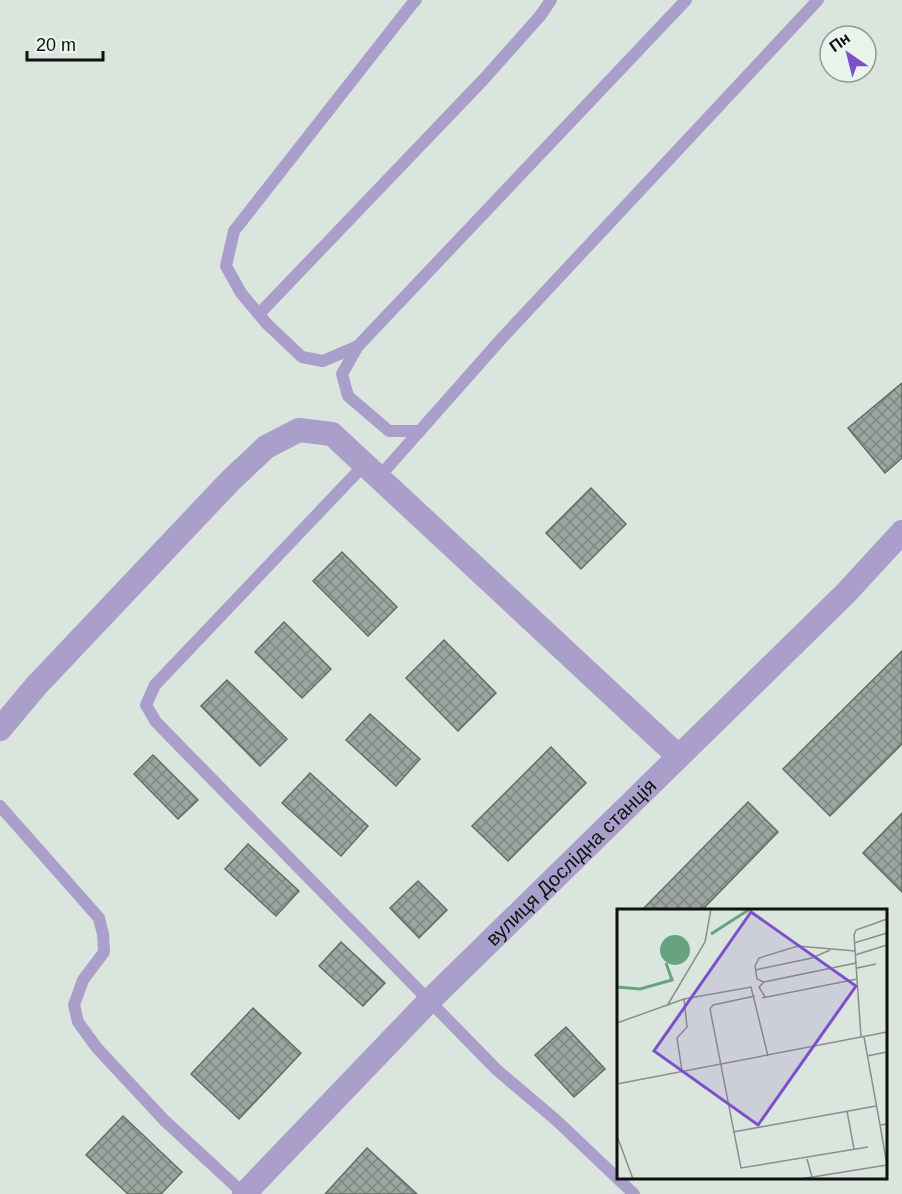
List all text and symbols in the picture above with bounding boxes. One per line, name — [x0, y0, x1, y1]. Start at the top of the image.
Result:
scale bar — [27, 24, 104, 62]
north arrow — [818, 24, 878, 84]
text: Пн — [826, 29, 853, 55]
text: 20 m — [36, 35, 76, 55]
street label: вулиця Дослідна станція — [482, 774, 660, 950]
inset map — [617, 909, 887, 1179]

